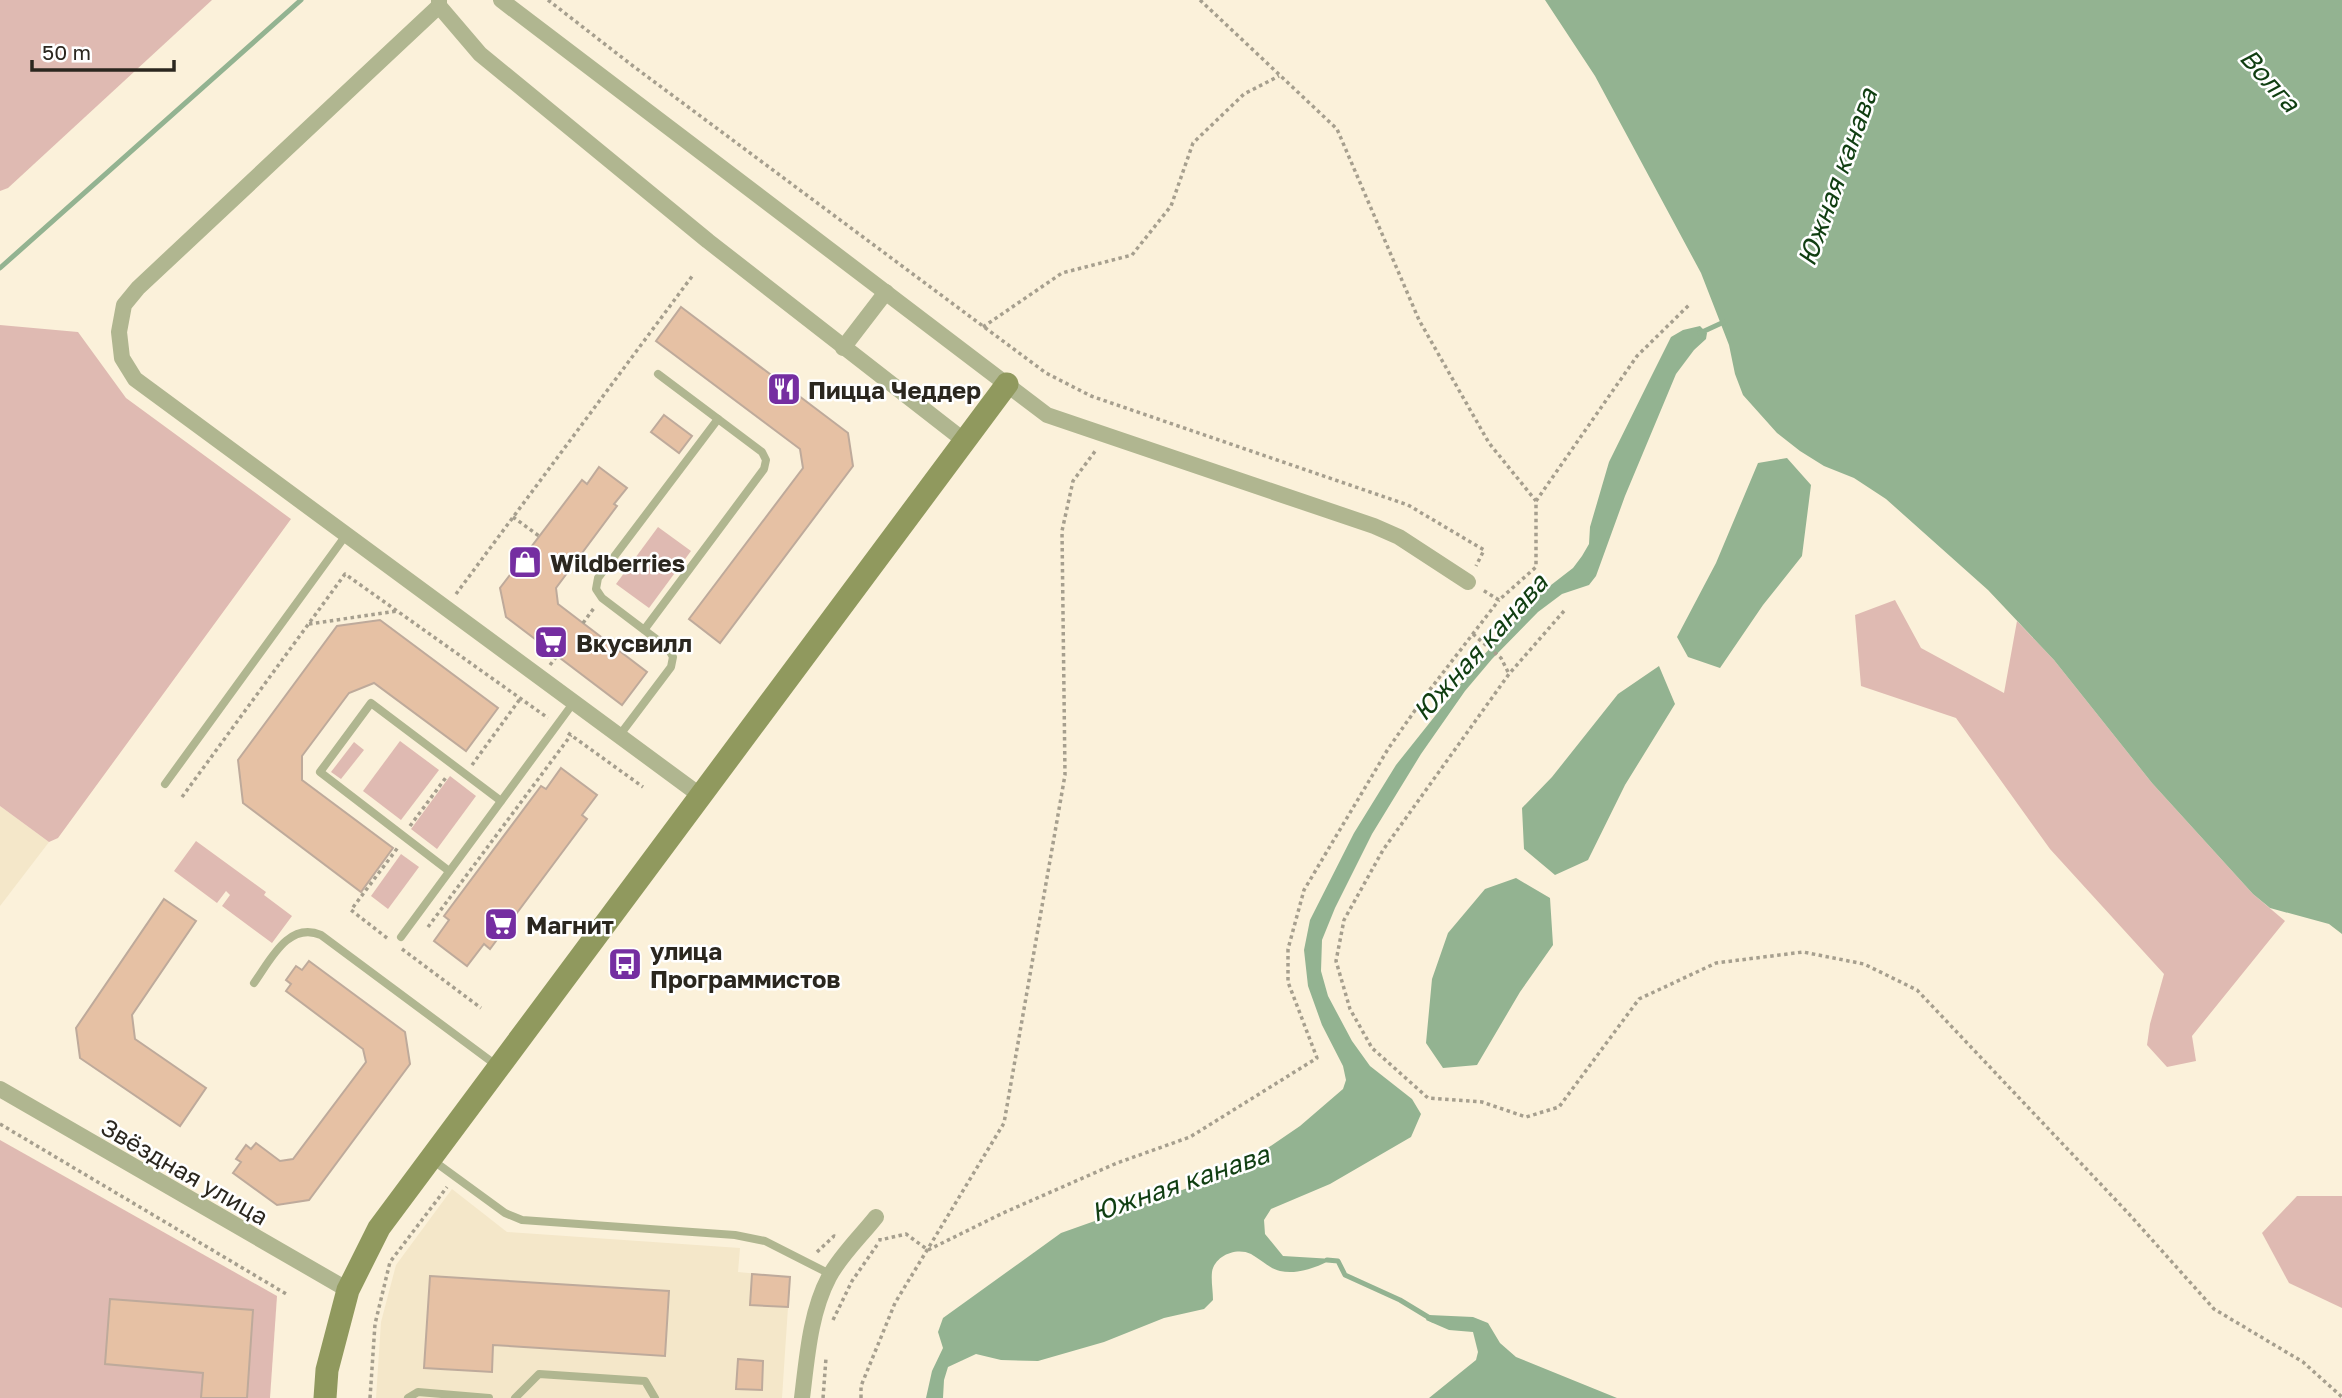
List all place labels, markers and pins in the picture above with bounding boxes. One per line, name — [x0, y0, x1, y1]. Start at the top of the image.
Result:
restaurant icon: Пицца Чеддер — [765, 370, 803, 408]
place label: Пицца Чеддер — [808, 375, 981, 404]
shop icon: Wildberries — [506, 543, 544, 581]
place label: Wildberries — [550, 548, 685, 577]
supermarket icon: Вкусвилл — [532, 623, 570, 661]
place label: Вкусвилл — [576, 628, 692, 657]
supermarket icon: Магнит — [482, 905, 520, 943]
place label: Магнит — [526, 910, 614, 939]
place label: улица Программистов — [650, 936, 841, 993]
bus stop icon: улица Программистов — [606, 945, 644, 983]

